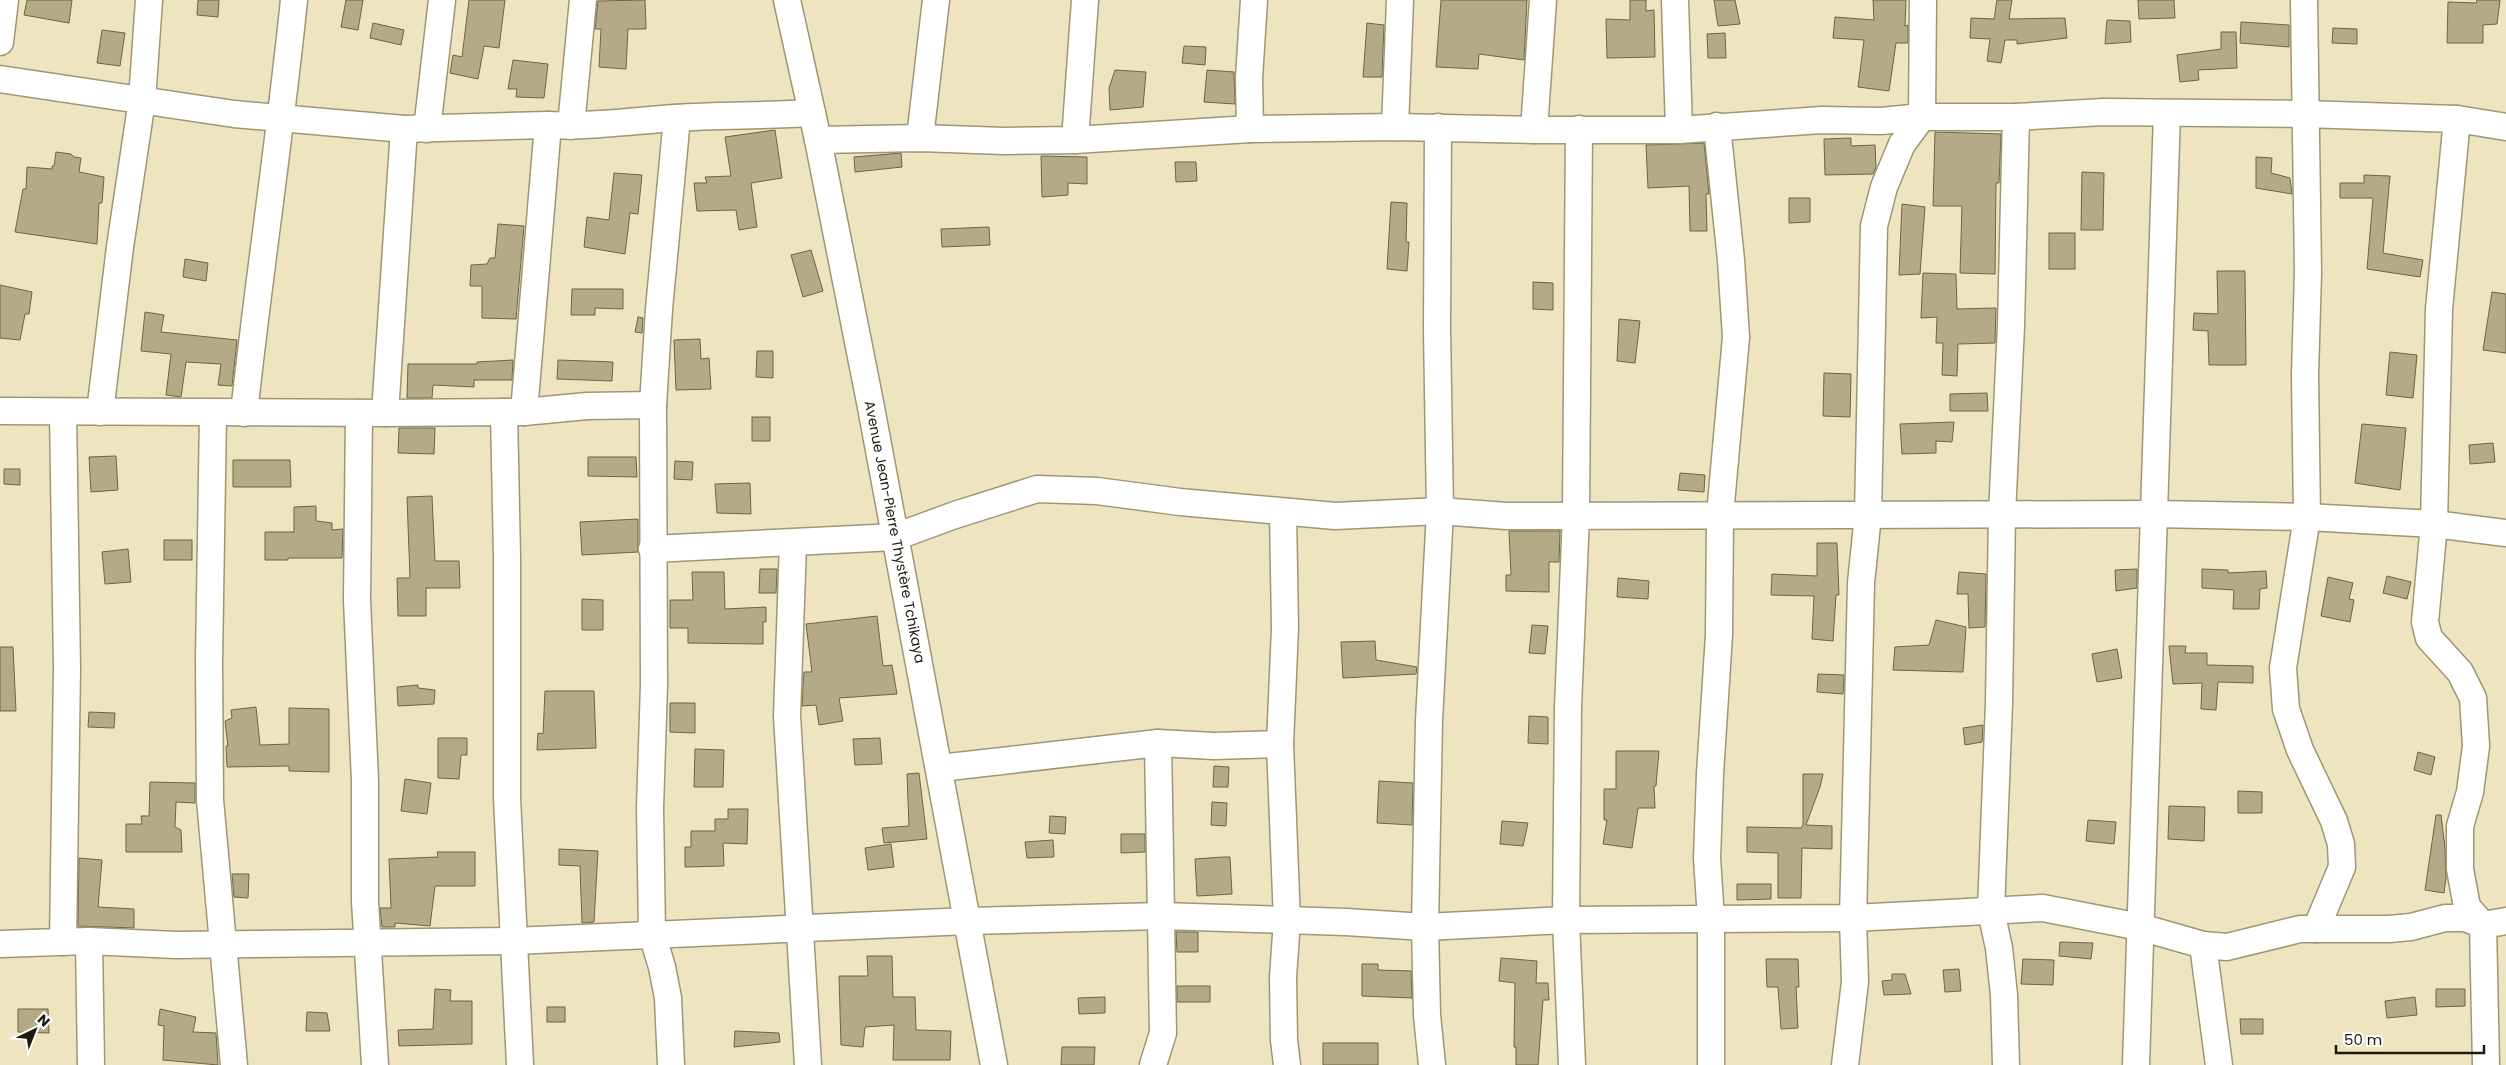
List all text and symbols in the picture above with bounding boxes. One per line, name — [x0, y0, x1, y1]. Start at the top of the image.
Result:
street label: Avenue Jean-Pierre Thystère Tchikaya — [860, 399, 930, 665]
north arrow — [10, 1005, 60, 1055]
text: N — [33, 1010, 55, 1031]
scale bar — [2336, 1022, 2484, 1054]
text: 50 m — [2344, 1029, 2382, 1050]

